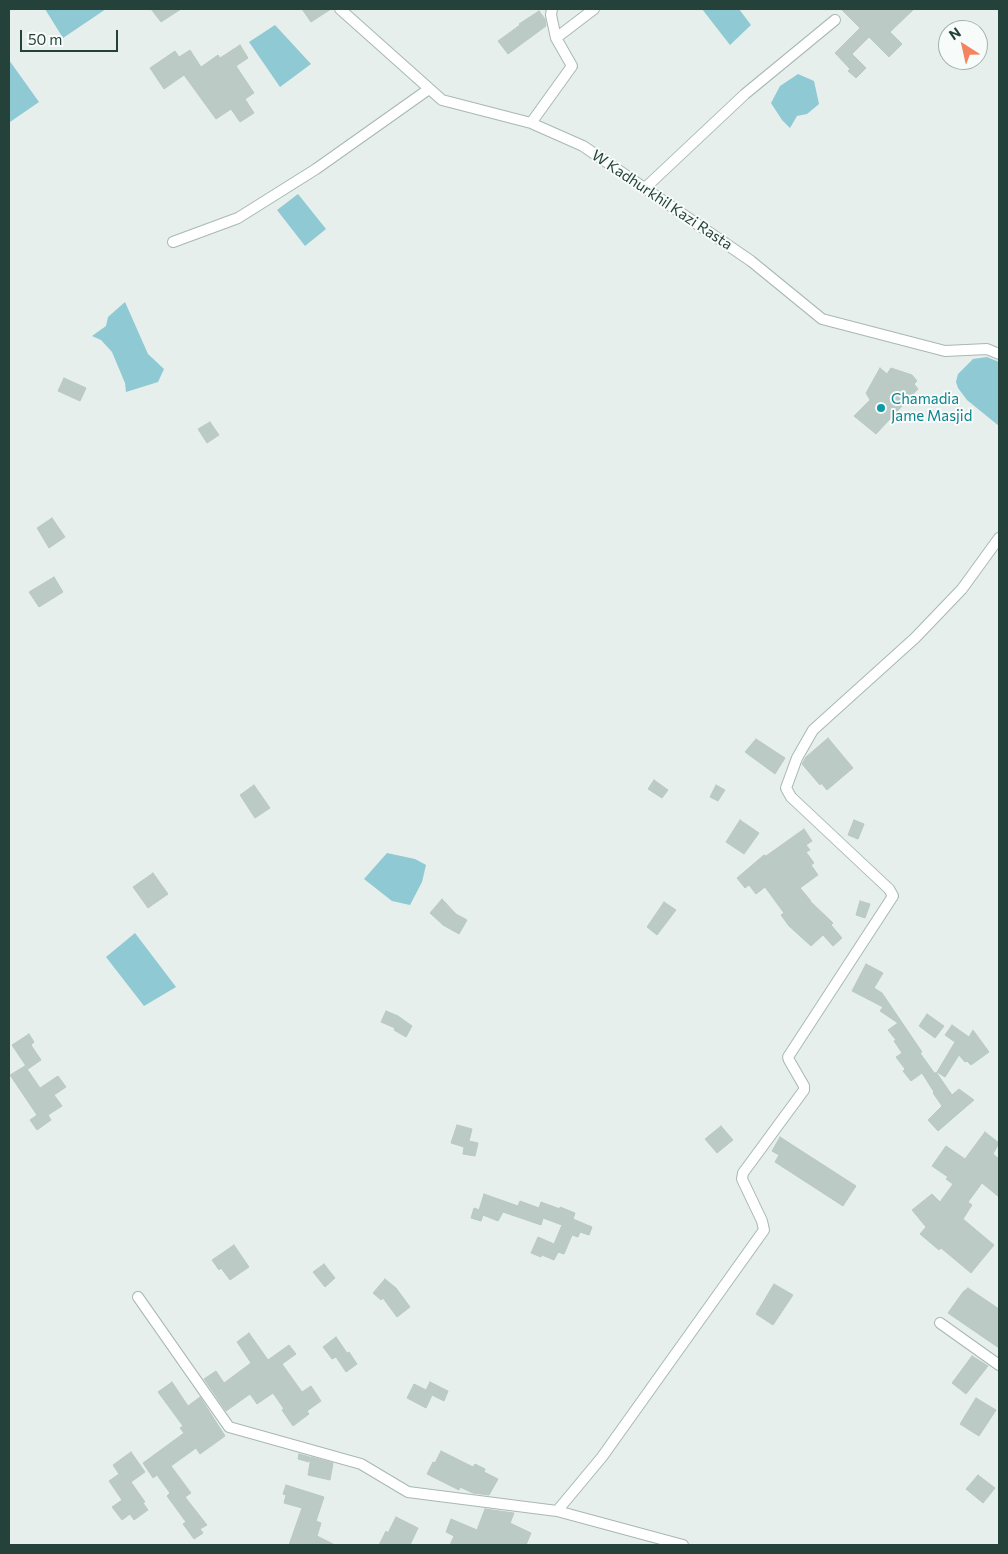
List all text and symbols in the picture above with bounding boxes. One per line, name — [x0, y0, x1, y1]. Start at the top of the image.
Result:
scale bar — [22, 20, 120, 52]
north arrow — [938, 20, 988, 70]
text: N — [946, 23, 964, 43]
text: 50 m — [28, 30, 62, 48]
street label: W Kadhurkhil Kazi Rasta — [588, 146, 736, 254]
place label: Chamadia Jame Masjid — [891, 390, 972, 425]
marker: Chamadia Jame Masjid — [875, 402, 887, 414]

